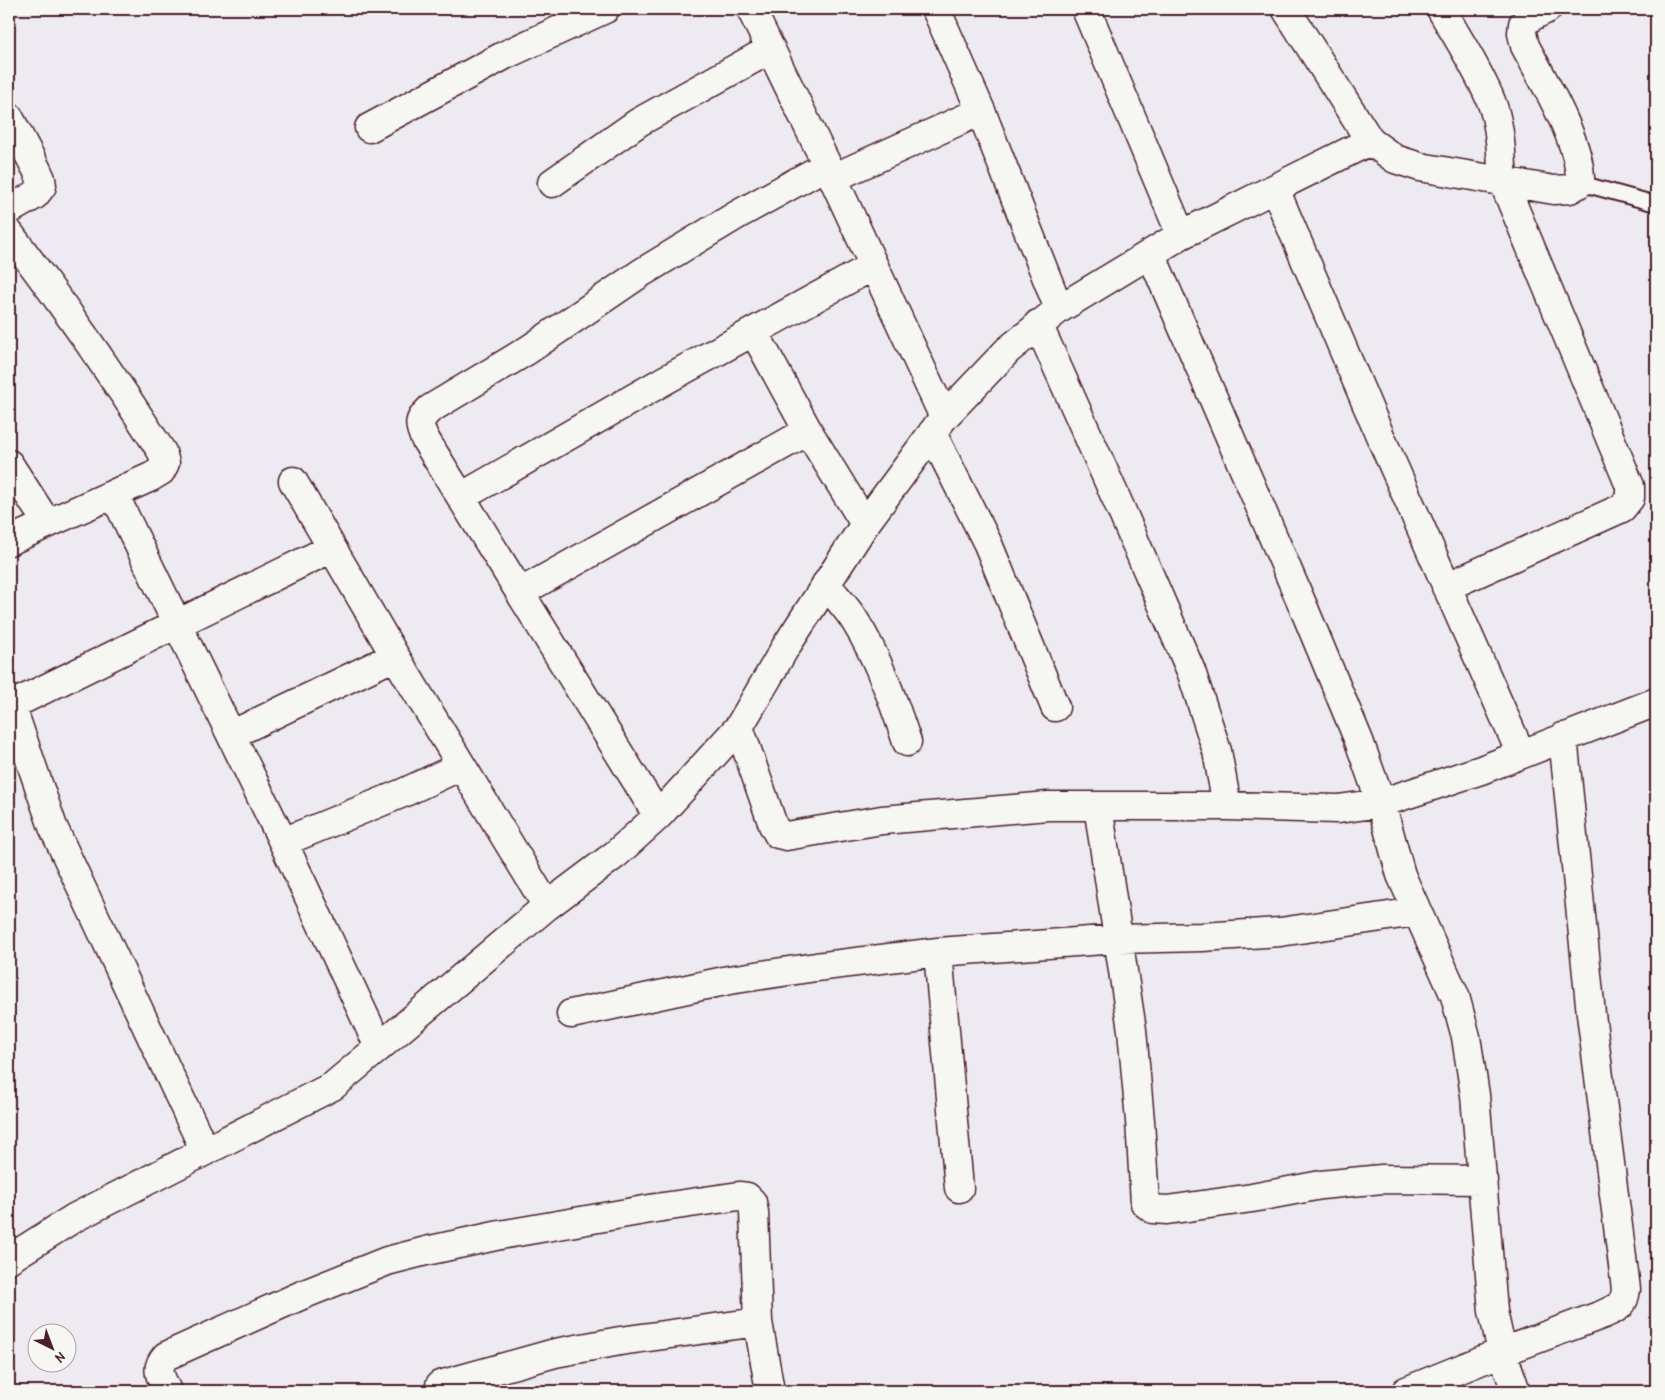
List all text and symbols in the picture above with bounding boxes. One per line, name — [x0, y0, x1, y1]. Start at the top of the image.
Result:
north arrow — [28, 1322, 78, 1372]
text: N — [52, 1348, 70, 1368]

